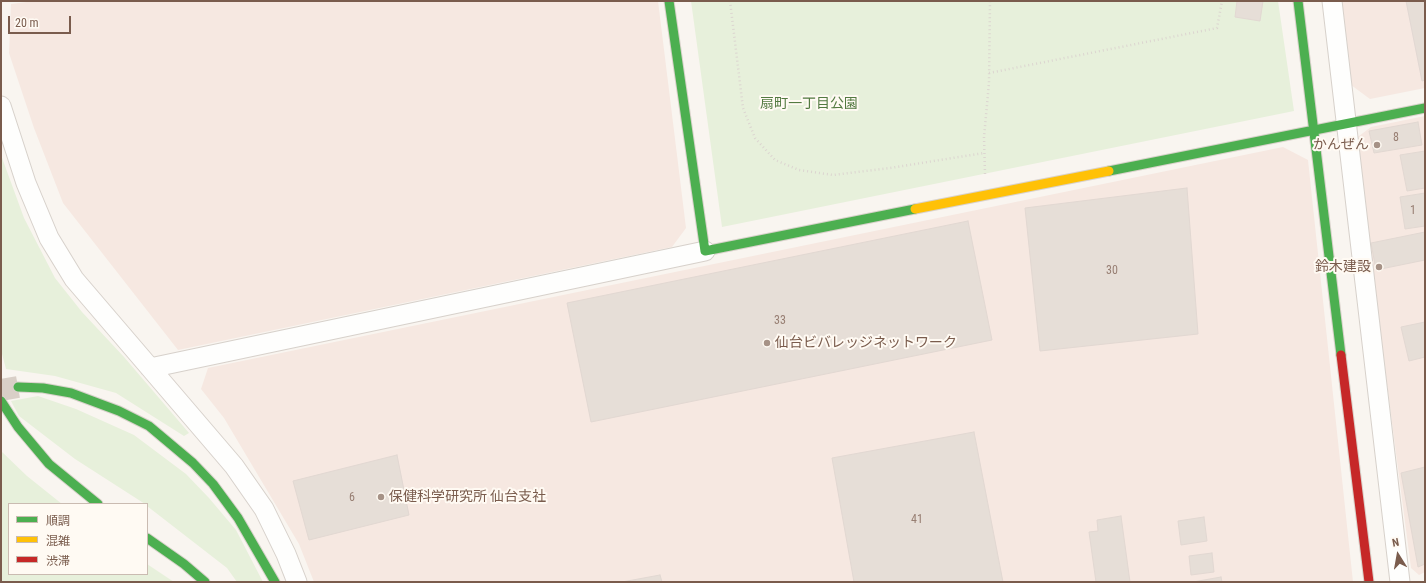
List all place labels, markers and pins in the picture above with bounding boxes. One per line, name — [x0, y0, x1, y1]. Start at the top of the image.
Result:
place label: かんぜん — [1313, 137, 1369, 153]
marker: かんぜん — [1372, 140, 1382, 150]
place label: 鈴木建設 — [1315, 259, 1371, 275]
marker: 鈴木建設 — [1374, 262, 1384, 272]
place label: 仙台ビバレッジネットワーク — [775, 335, 957, 351]
marker: 仙台ビバレッジネットワーク — [762, 338, 772, 348]
place label: 保健科学研究所 仙台支社 — [389, 489, 546, 505]
marker: 保健科学研究所 仙台支社 — [376, 492, 386, 502]

